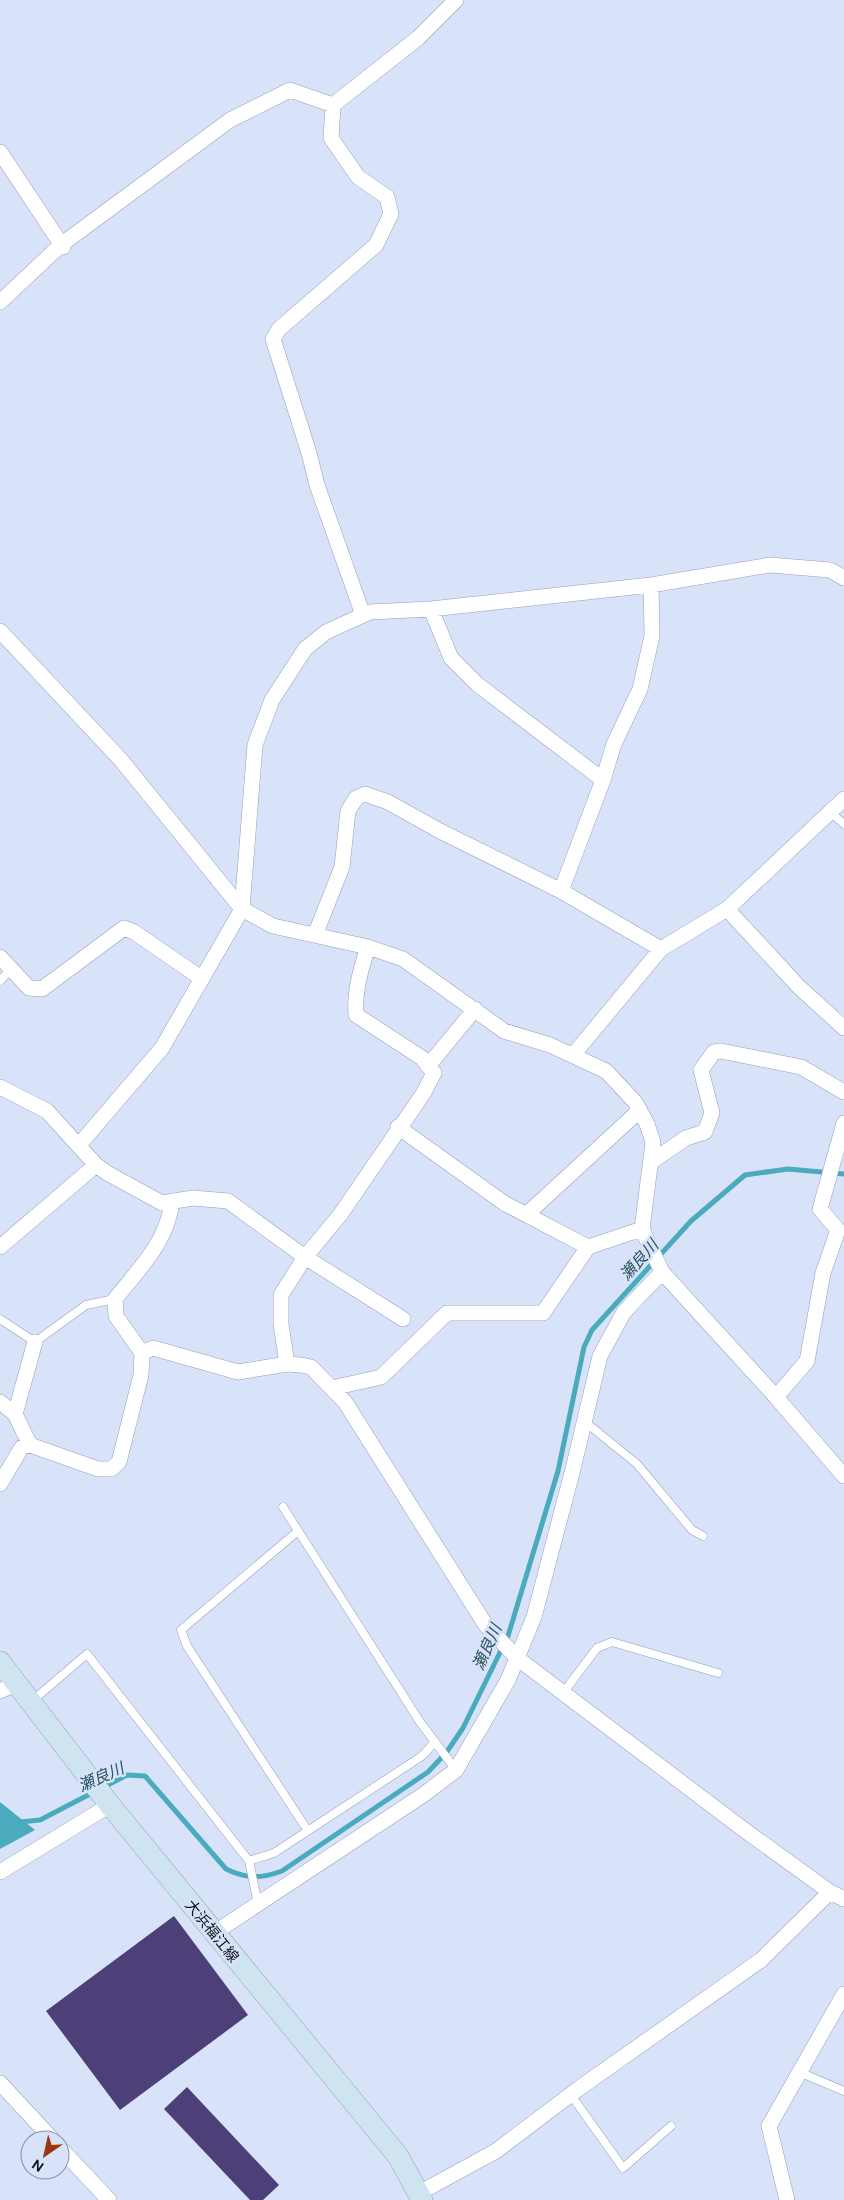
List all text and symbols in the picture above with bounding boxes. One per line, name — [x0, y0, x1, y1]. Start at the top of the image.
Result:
water label: 瀬良川 — [615, 1234, 664, 1285]
water label: 瀬良川 — [468, 1619, 507, 1673]
water label: 瀬良川 — [75, 1757, 129, 1796]
street label: 大浜福江線 — [181, 1896, 243, 1966]
north arrow — [20, 2130, 70, 2180]
text: N — [28, 2155, 47, 2176]

